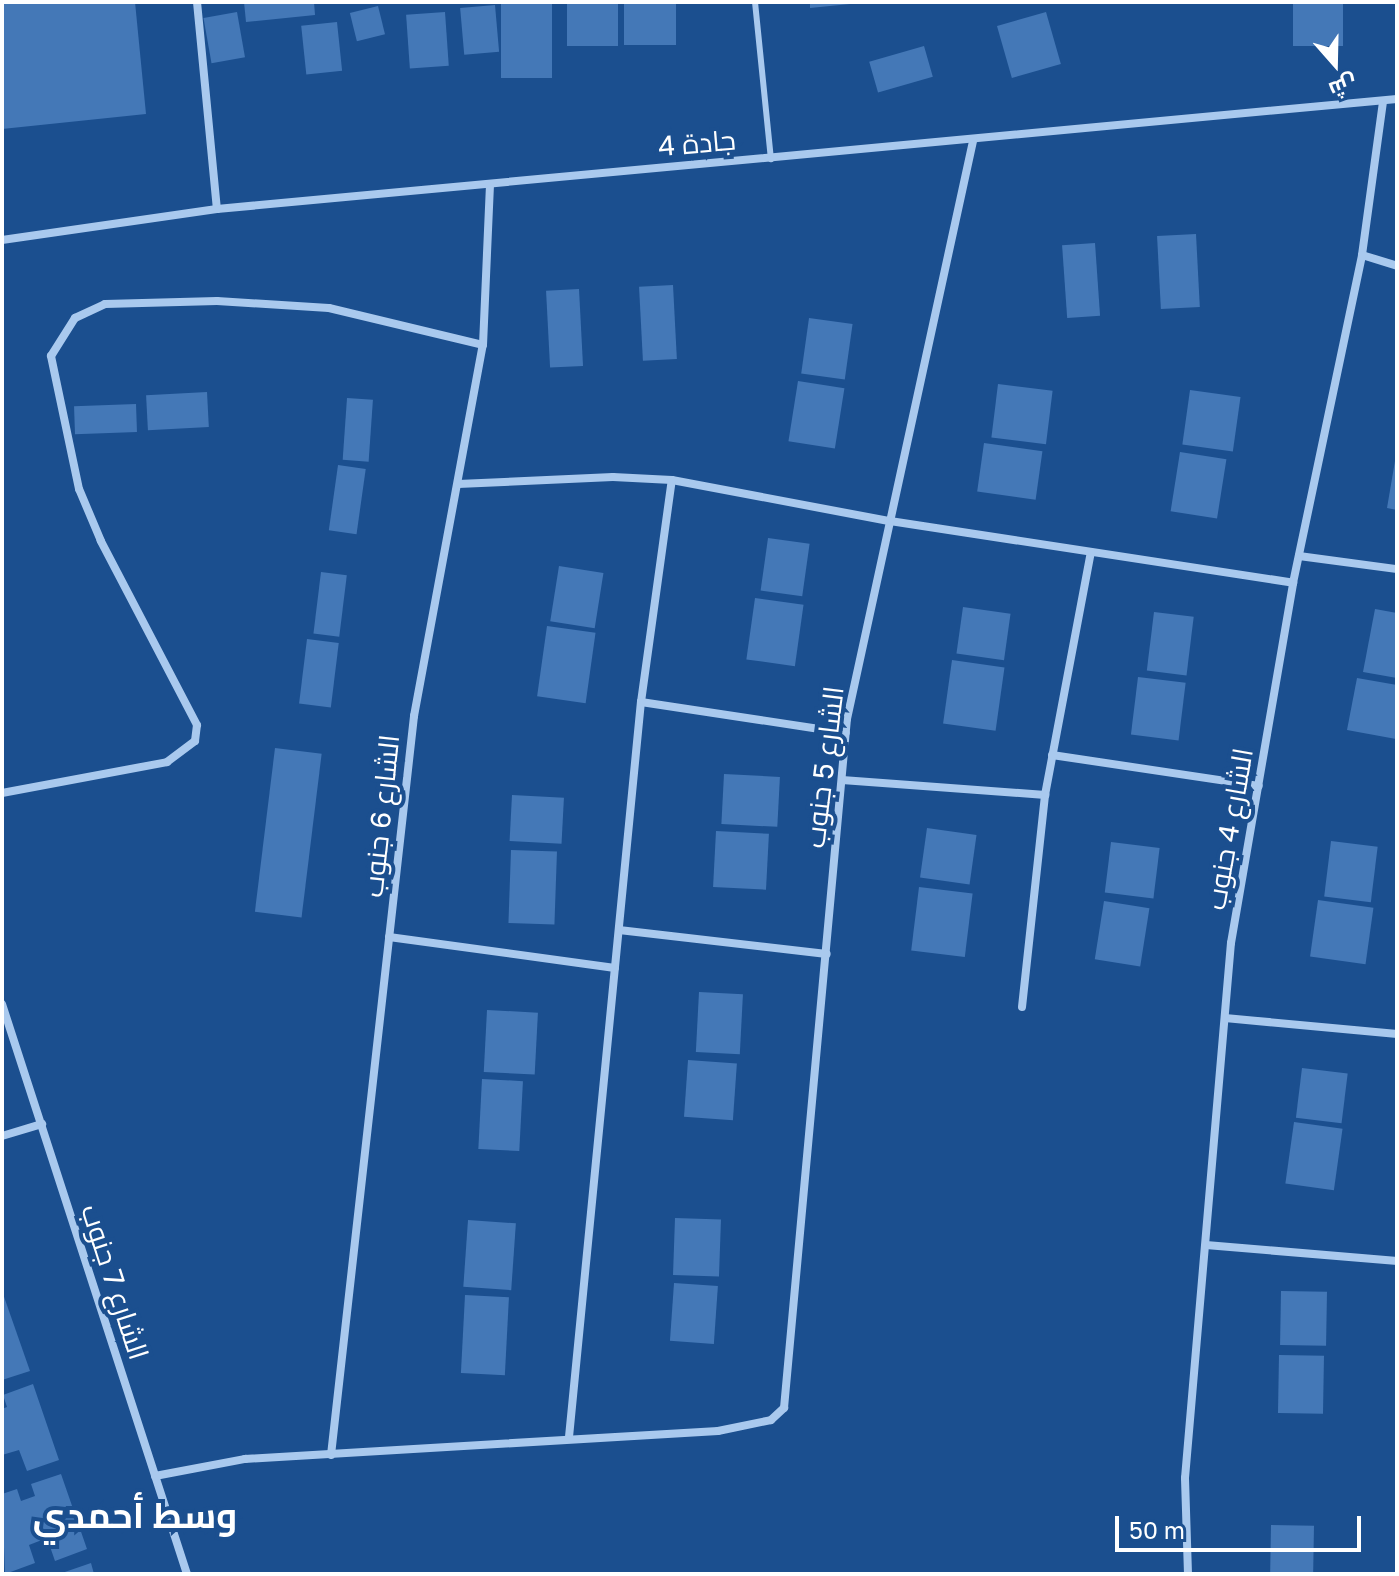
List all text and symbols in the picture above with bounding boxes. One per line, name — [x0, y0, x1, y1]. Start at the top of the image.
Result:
north arrow — [1295, 24, 1375, 104]
text: ش — [1326, 70, 1361, 105]
street label: جادة 4 — [657, 123, 737, 163]
street label: الشارع 5 جنوب — [797, 684, 851, 850]
street label: الشارع 6 جنوب — [356, 733, 406, 899]
street label: الشارع 4 جنوب — [1198, 746, 1260, 912]
street label: الشارع 7 جنوب — [74, 1200, 156, 1364]
district label: وسط أحمدي — [33, 1493, 237, 1537]
scale bar — [1119, 1500, 1365, 1550]
text: 50 m — [1129, 1515, 1185, 1544]

